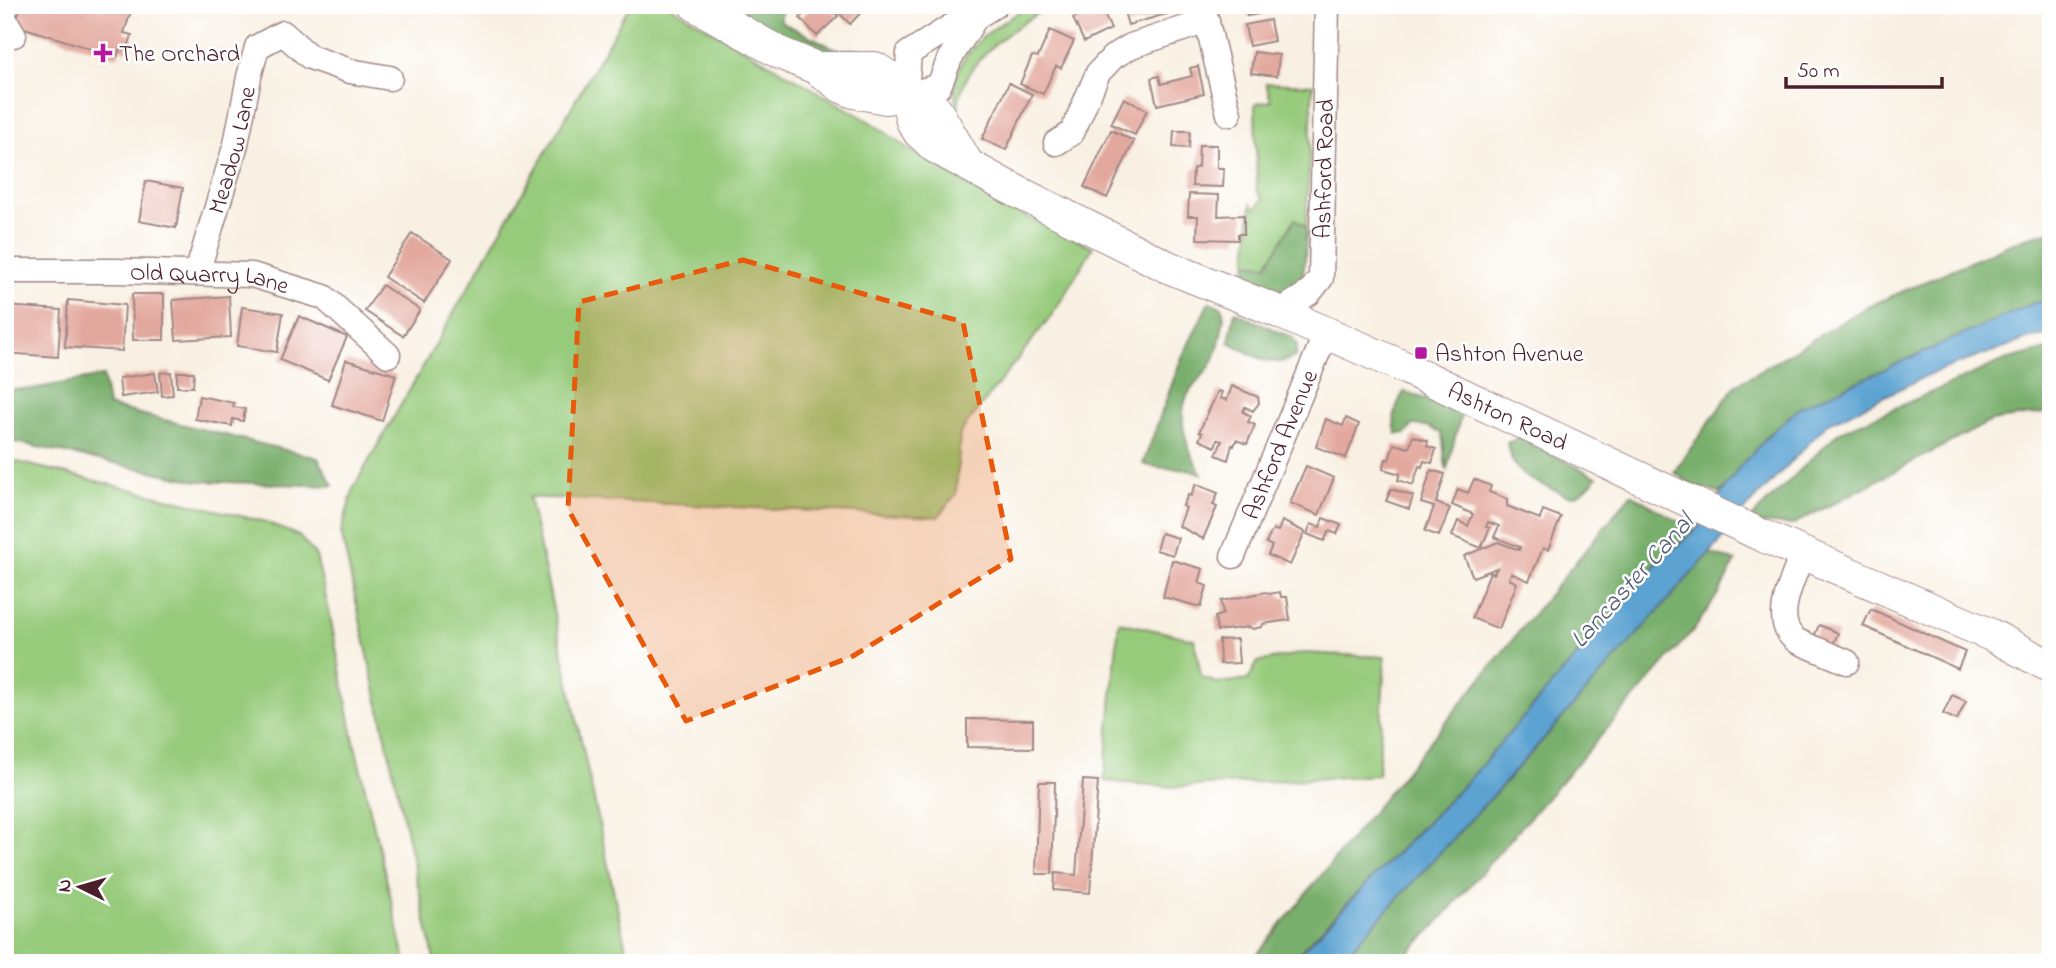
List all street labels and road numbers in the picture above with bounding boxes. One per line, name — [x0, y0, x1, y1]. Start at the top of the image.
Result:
street label: Meadow Lane — [201, 83, 267, 219]
street label: Ashford Road — [1307, 98, 1345, 239]
street label: Old Quarry Lane — [129, 256, 293, 305]
street label: Ashford Avenue — [1235, 365, 1329, 526]
street label: Ashton Road — [1441, 375, 1573, 462]

